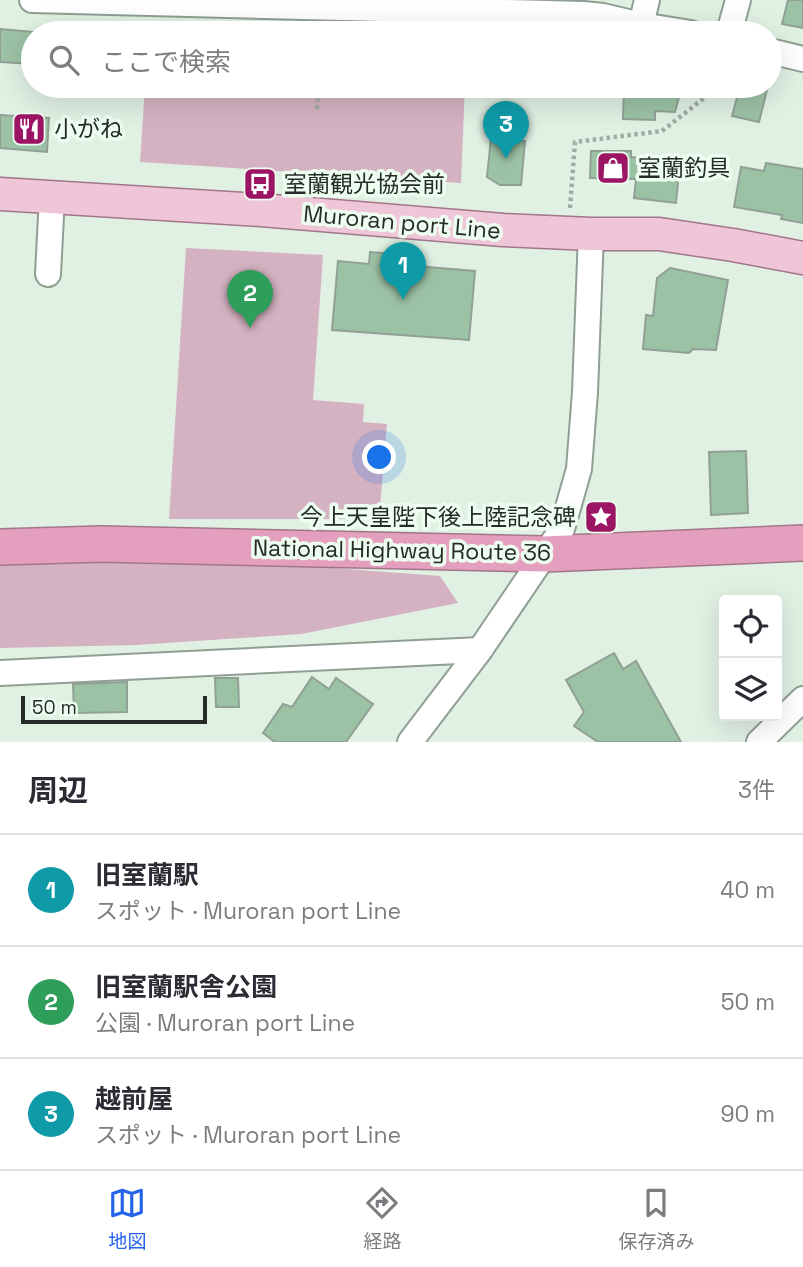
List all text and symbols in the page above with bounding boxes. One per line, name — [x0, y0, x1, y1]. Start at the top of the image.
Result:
search box — [21, 21, 782, 98]
icon: search — [45, 41, 83, 79]
text: ここで検索 — [101, 45, 231, 79]
pin: 3 — [483, 101, 529, 159]
restaurant icon: 小がね — [10, 110, 48, 148]
place label: 小がね — [54, 114, 123, 144]
shop icon: 室蘭釣具 — [594, 149, 632, 187]
place label: 室蘭釣具 — [638, 153, 730, 183]
bus stop icon: 室蘭観光協会前 — [241, 165, 279, 203]
place label: 室蘭観光協会前 — [284, 169, 445, 199]
street label: Muroran port Line — [302, 198, 502, 246]
pin: 1 — [380, 242, 426, 300]
pin: 2 — [227, 270, 273, 328]
your location — [362, 440, 396, 474]
place icon: 今上天皇陛下後上陸記念碑 — [582, 498, 620, 536]
place label: 今上天皇陛下後上陸記念碑 — [300, 502, 576, 532]
street label: National Highway Route 36 — [253, 532, 551, 568]
map controls — [719, 595, 782, 721]
button: locate — [719, 595, 782, 658]
button: layers — [719, 658, 782, 721]
scale bar — [21, 693, 206, 725]
text: 50 m — [32, 695, 77, 720]
text: 周辺 — [28, 771, 88, 810]
text: 3件 — [738, 775, 775, 805]
text: 旧室蘭駅 — [95, 858, 199, 892]
text: 1 — [46, 875, 56, 905]
text: 40 m — [720, 875, 775, 905]
text: スポット · Muroran port Line — [95, 896, 401, 926]
text: 旧室蘭駅舎公園 — [95, 970, 277, 1004]
text: 2 — [44, 987, 58, 1017]
text: 50 m — [721, 987, 775, 1017]
text: 公園 · Muroran port Line — [95, 1008, 355, 1038]
text: 越前屋 — [95, 1082, 173, 1116]
text: 3 — [44, 1099, 58, 1129]
text: 90 m — [720, 1099, 775, 1129]
text: スポット · Muroran port Line — [95, 1120, 401, 1150]
tab: 地図 — [108, 1184, 147, 1254]
tab: 経路 — [363, 1184, 402, 1254]
tab: 保存済み — [618, 1184, 695, 1254]

